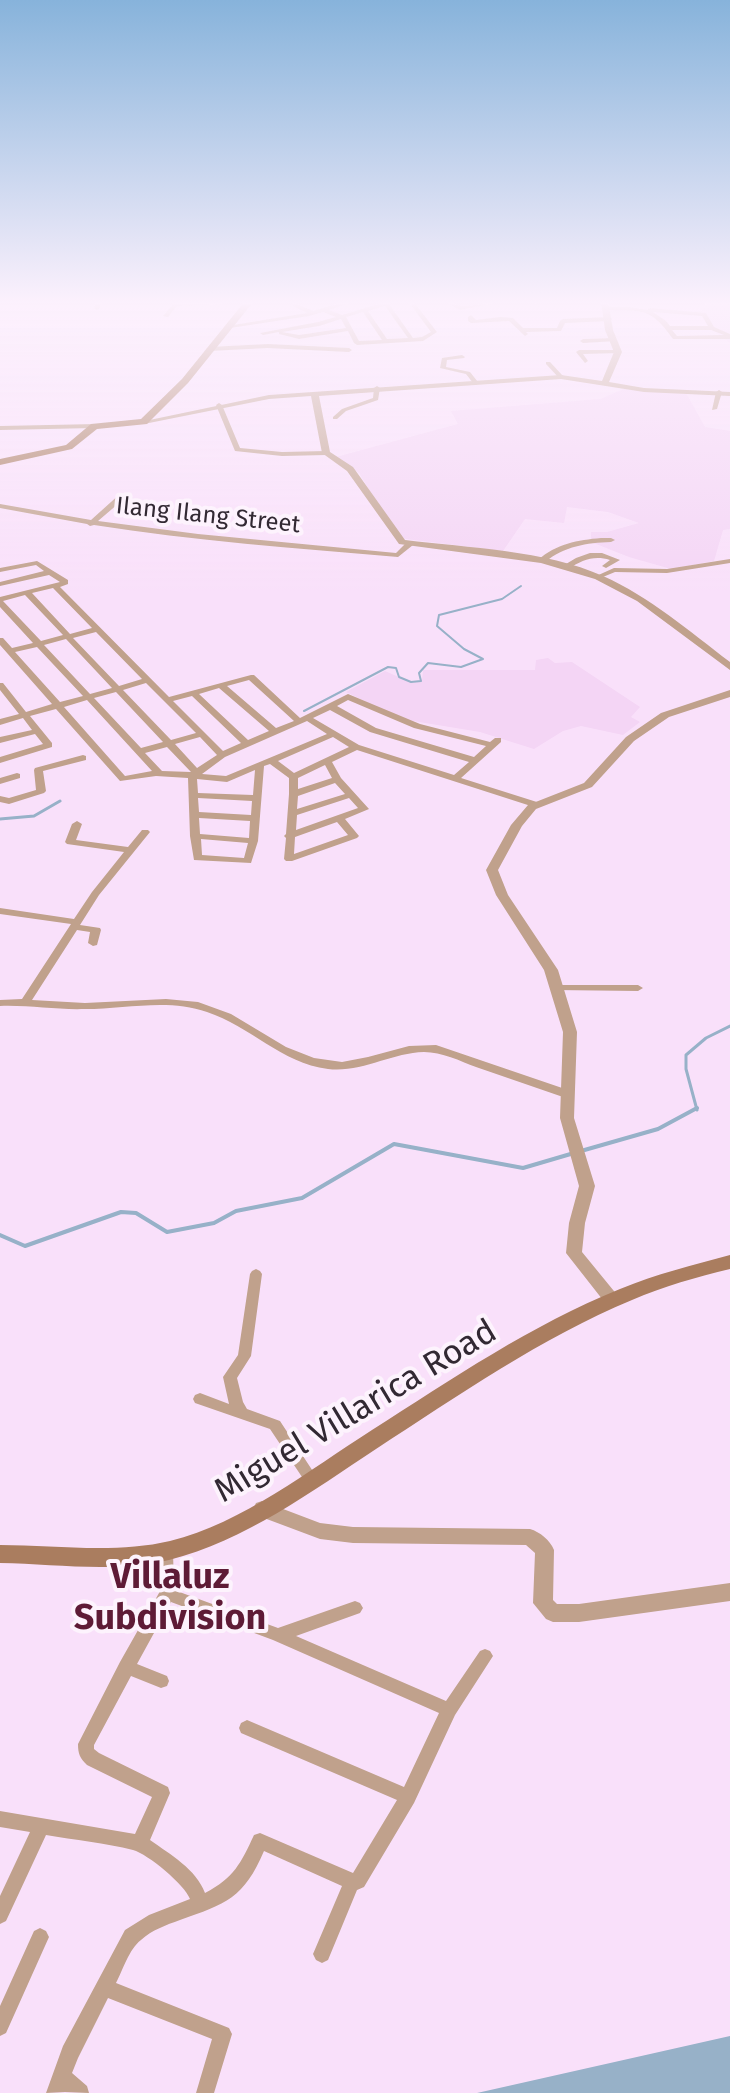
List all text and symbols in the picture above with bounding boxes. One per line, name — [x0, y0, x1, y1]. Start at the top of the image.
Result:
street label: Ilang Ilang Street — [114, 492, 302, 540]
street label: Miguel Villarica Road — [208, 1312, 504, 1512]
district label: Villaluz Subdivision — [74, 1556, 266, 1641]

